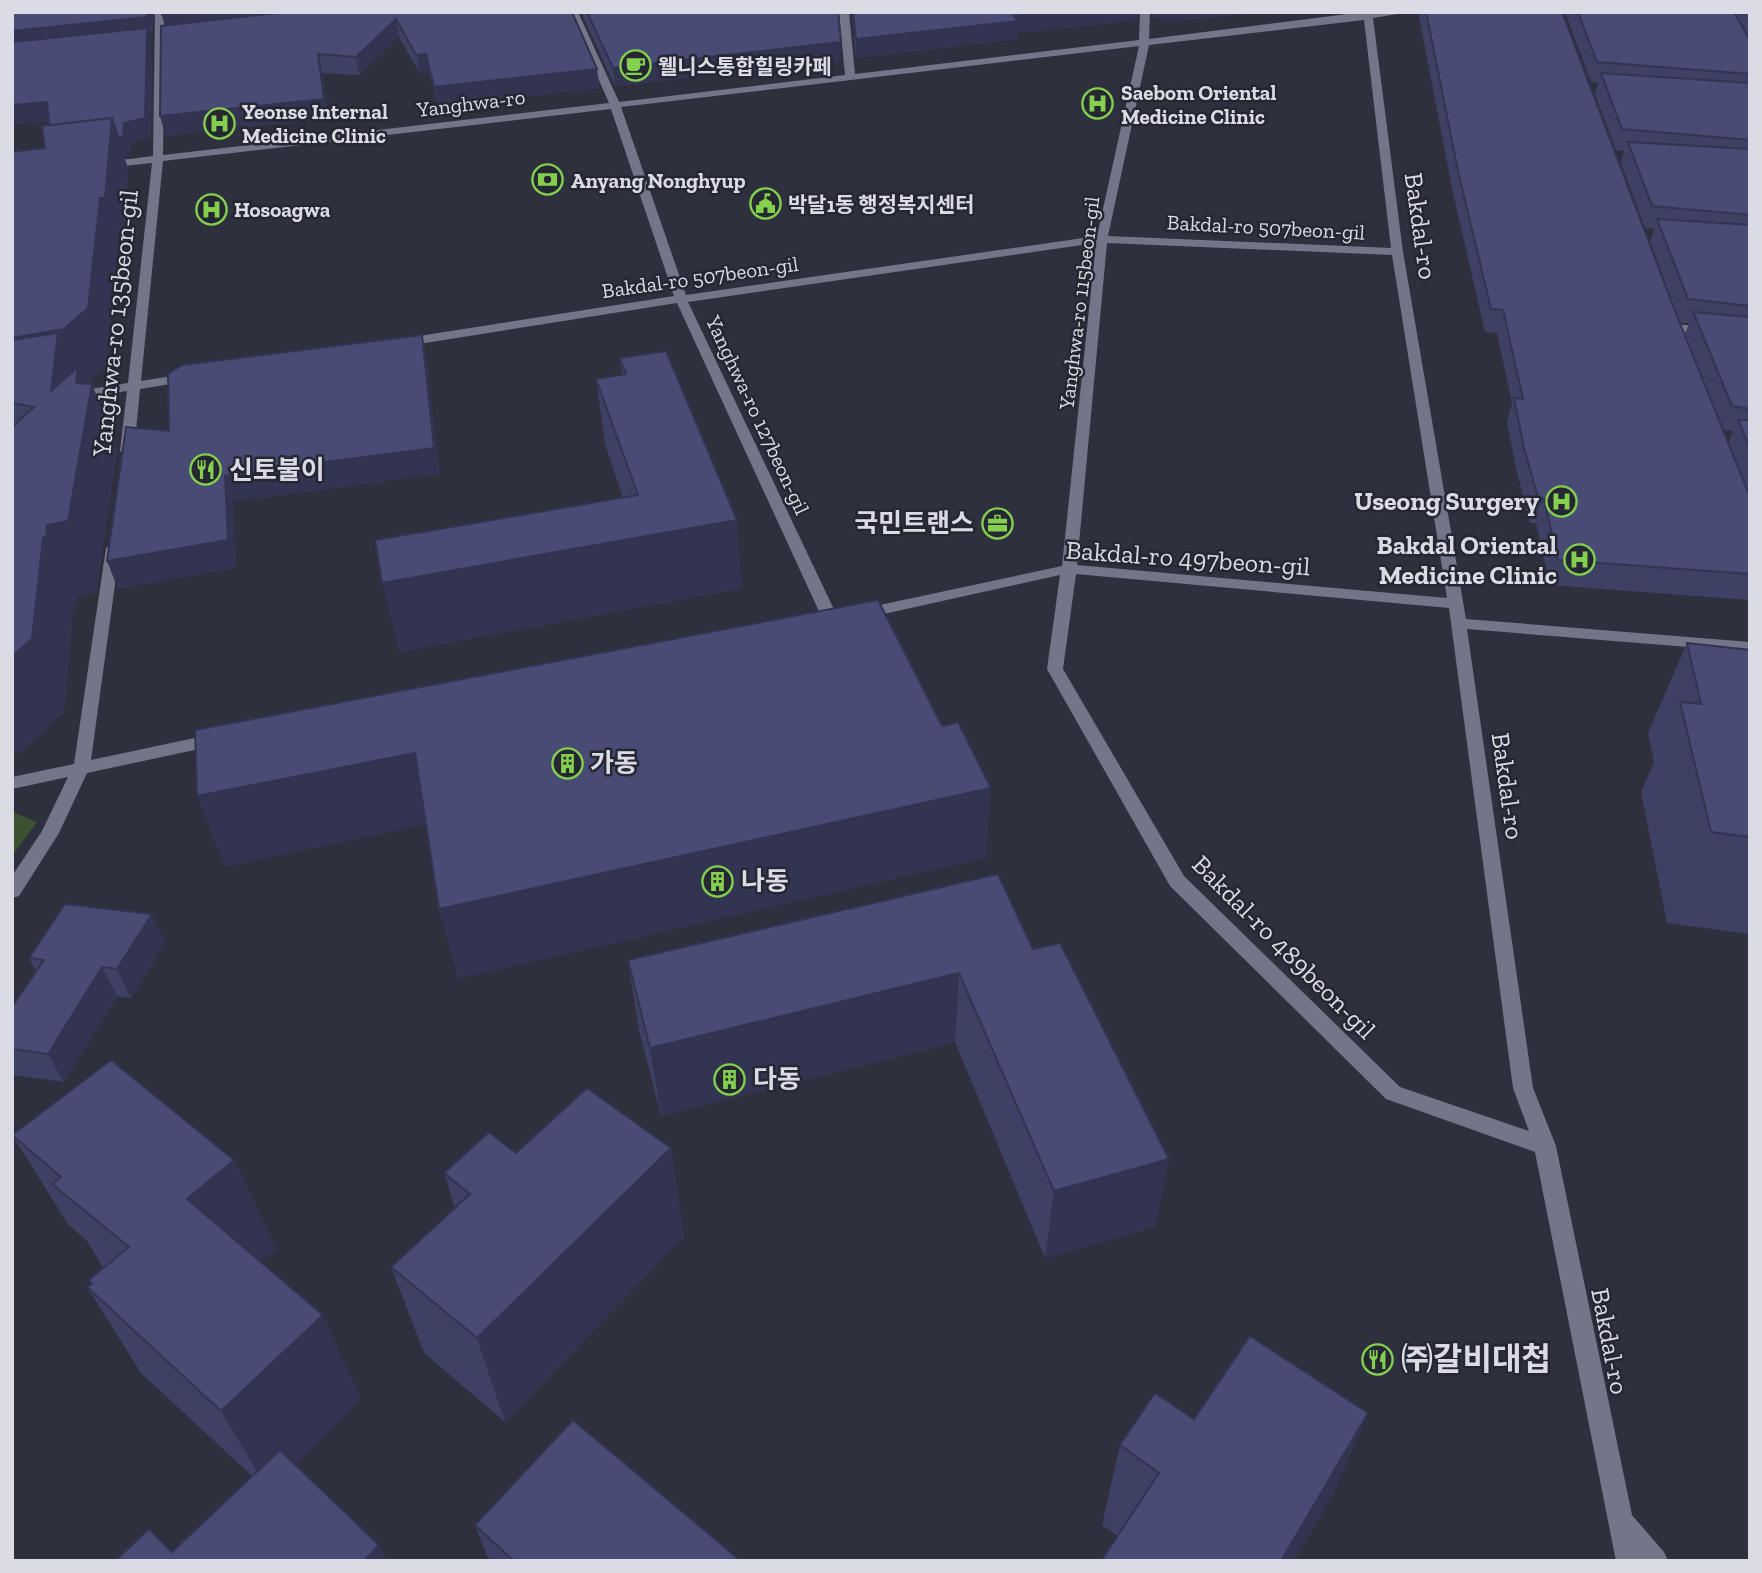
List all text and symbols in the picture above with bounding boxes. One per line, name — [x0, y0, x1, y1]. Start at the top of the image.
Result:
cafe icon: 웰니스통합힐링카페 — [618, 49, 652, 83]
place label: 웰니스통합힐링카페 — [658, 54, 832, 79]
place label: Saebom Oriental Medicine Clinic — [1121, 80, 1276, 129]
street label: Yanghwa-ro — [414, 84, 527, 122]
hospital icon: Saebom Oriental Medicine Clinic — [1081, 87, 1115, 121]
place label: Yeonse Internal Medicine Clinic — [242, 99, 388, 148]
hospital icon: Yeonse Internal Medicine Clinic — [202, 106, 236, 140]
bank icon: Anyang Nonghyup — [531, 163, 565, 197]
place label: Anyang Nonghyup — [571, 168, 745, 193]
street label: Bakdal-ro — [1398, 171, 1444, 281]
public building icon: 박달1동 행정복지센터 — [748, 187, 782, 221]
street label: Yanghwa-ro 135beon-gil — [85, 188, 145, 459]
hospital icon: Hosoagwa — [194, 192, 228, 226]
place label: 박달1동 행정복지센터 — [788, 192, 974, 217]
street label: Yanghwa-ro 115beon-gil — [1053, 195, 1105, 412]
place label: Hosoagwa — [234, 197, 331, 222]
street label: Bakdal-ro 507beon-gil — [1166, 209, 1366, 245]
street label: Bakdal-ro 507beon-gil — [600, 251, 800, 303]
street label: Yanghwa-ro 127beon-gil — [701, 311, 815, 519]
restaurant icon: 신토불이 — [189, 453, 223, 487]
place label: 신토불이 — [229, 454, 325, 486]
hospital icon: Useong Surgery — [1545, 484, 1579, 518]
place label: Useong Surgery — [1354, 485, 1539, 517]
office icon: 국민트랜스 — [980, 506, 1014, 540]
place label: 국민트랜스 — [854, 507, 974, 539]
place label: Bakdal Oriental Medicine Clinic — [1377, 529, 1557, 591]
street label: Bakdal-ro 497beon-gil — [1065, 533, 1311, 583]
hospital icon: Bakdal Oriental Medicine Clinic — [1563, 543, 1597, 577]
street label: Bakdal-ro — [1485, 731, 1531, 841]
building icon: 가동 — [550, 746, 584, 780]
place label: 가동 — [590, 747, 638, 779]
street label: Bakdal-ro 489beon-gil — [1185, 848, 1383, 1046]
building icon: 나동 — [701, 864, 735, 898]
place label: 나동 — [741, 865, 789, 897]
building icon: 다동 — [713, 1062, 747, 1096]
place label: 다동 — [753, 1063, 801, 1095]
street label: Bakdal-ro — [1584, 1285, 1636, 1397]
place label: ㈜갈비대첩 — [1401, 1340, 1551, 1378]
restaurant icon: ㈜갈비대첩 — [1361, 1342, 1395, 1376]

